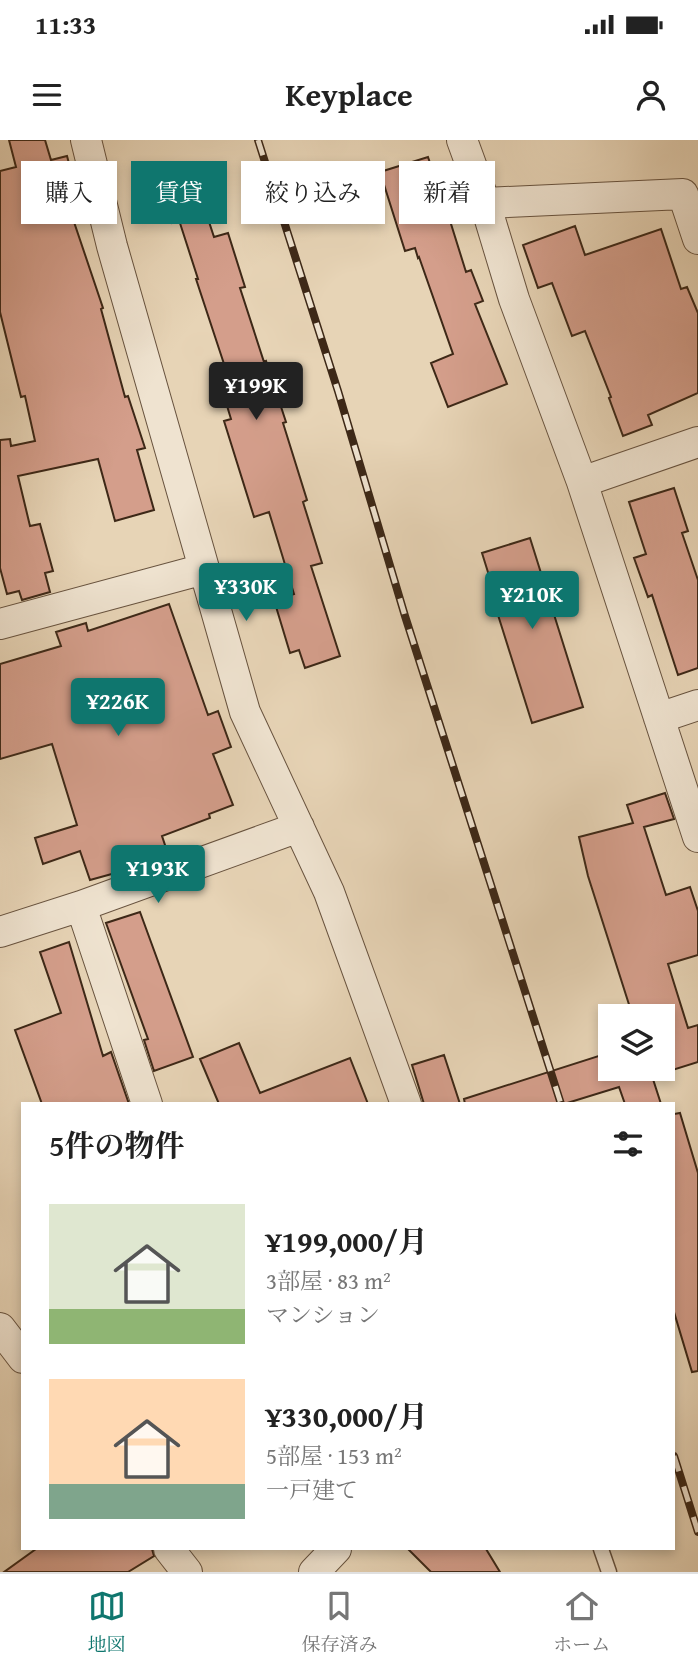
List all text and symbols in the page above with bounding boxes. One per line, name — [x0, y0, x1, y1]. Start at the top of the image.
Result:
text: 11:33 — [35, 5, 96, 44]
text: Keyplace — [285, 71, 413, 118]
icon: menu — [28, 76, 66, 114]
icon: person — [632, 76, 670, 114]
chip: 購入 — [21, 161, 117, 224]
chip: 賃貸 — [131, 161, 227, 224]
chip: 絞り込み — [241, 161, 385, 224]
chip: 新着 — [399, 161, 495, 224]
pin: ¥199K — [207, 362, 305, 422]
text: ¥199K — [225, 368, 287, 401]
pin: ¥330K — [197, 564, 295, 623]
text: ¥330K — [215, 569, 277, 602]
pin: ¥210K — [483, 572, 581, 631]
text: ¥210K — [501, 577, 563, 610]
pin: ¥226K — [69, 678, 167, 738]
text: ¥226K — [87, 684, 149, 717]
pin: ¥193K — [109, 846, 207, 905]
text: ¥193K — [127, 851, 189, 884]
map controls — [598, 1004, 675, 1081]
button: layers — [598, 1004, 675, 1081]
text: 5件の物件 — [49, 1123, 185, 1167]
icon: filters — [609, 1125, 647, 1163]
text: ¥199,000/月 — [266, 1219, 428, 1263]
icon: home — [105, 1232, 189, 1316]
text: 3部屋 · 83 m² — [266, 1264, 391, 1297]
text: マンション — [266, 1298, 380, 1331]
text: ¥330,000/月 — [266, 1394, 428, 1438]
icon: home — [105, 1407, 189, 1491]
text: 5部屋 · 153 m² — [266, 1439, 402, 1472]
text: 一戸建て — [266, 1473, 358, 1506]
tab: 地図 — [88, 1587, 126, 1658]
tab: 保存済み — [301, 1587, 377, 1658]
tab: ホーム — [553, 1587, 610, 1658]

